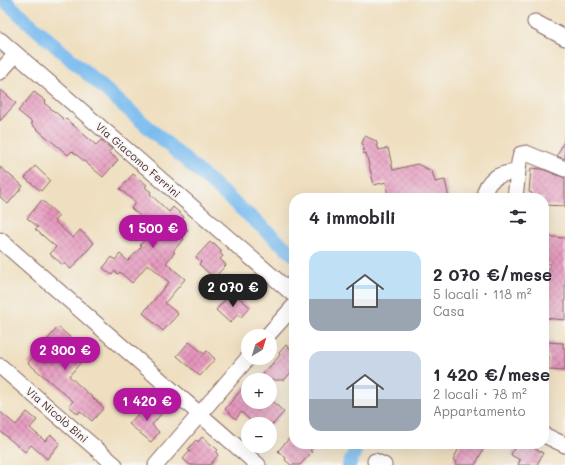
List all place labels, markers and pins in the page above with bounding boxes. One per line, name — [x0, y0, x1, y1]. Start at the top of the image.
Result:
pin: 1 500 € — [116, 215, 190, 249]
pin: 2 070 € — [196, 274, 270, 308]
pin: 2 300 € — [28, 337, 102, 371]
pin: 1 420 € — [110, 388, 184, 422]

